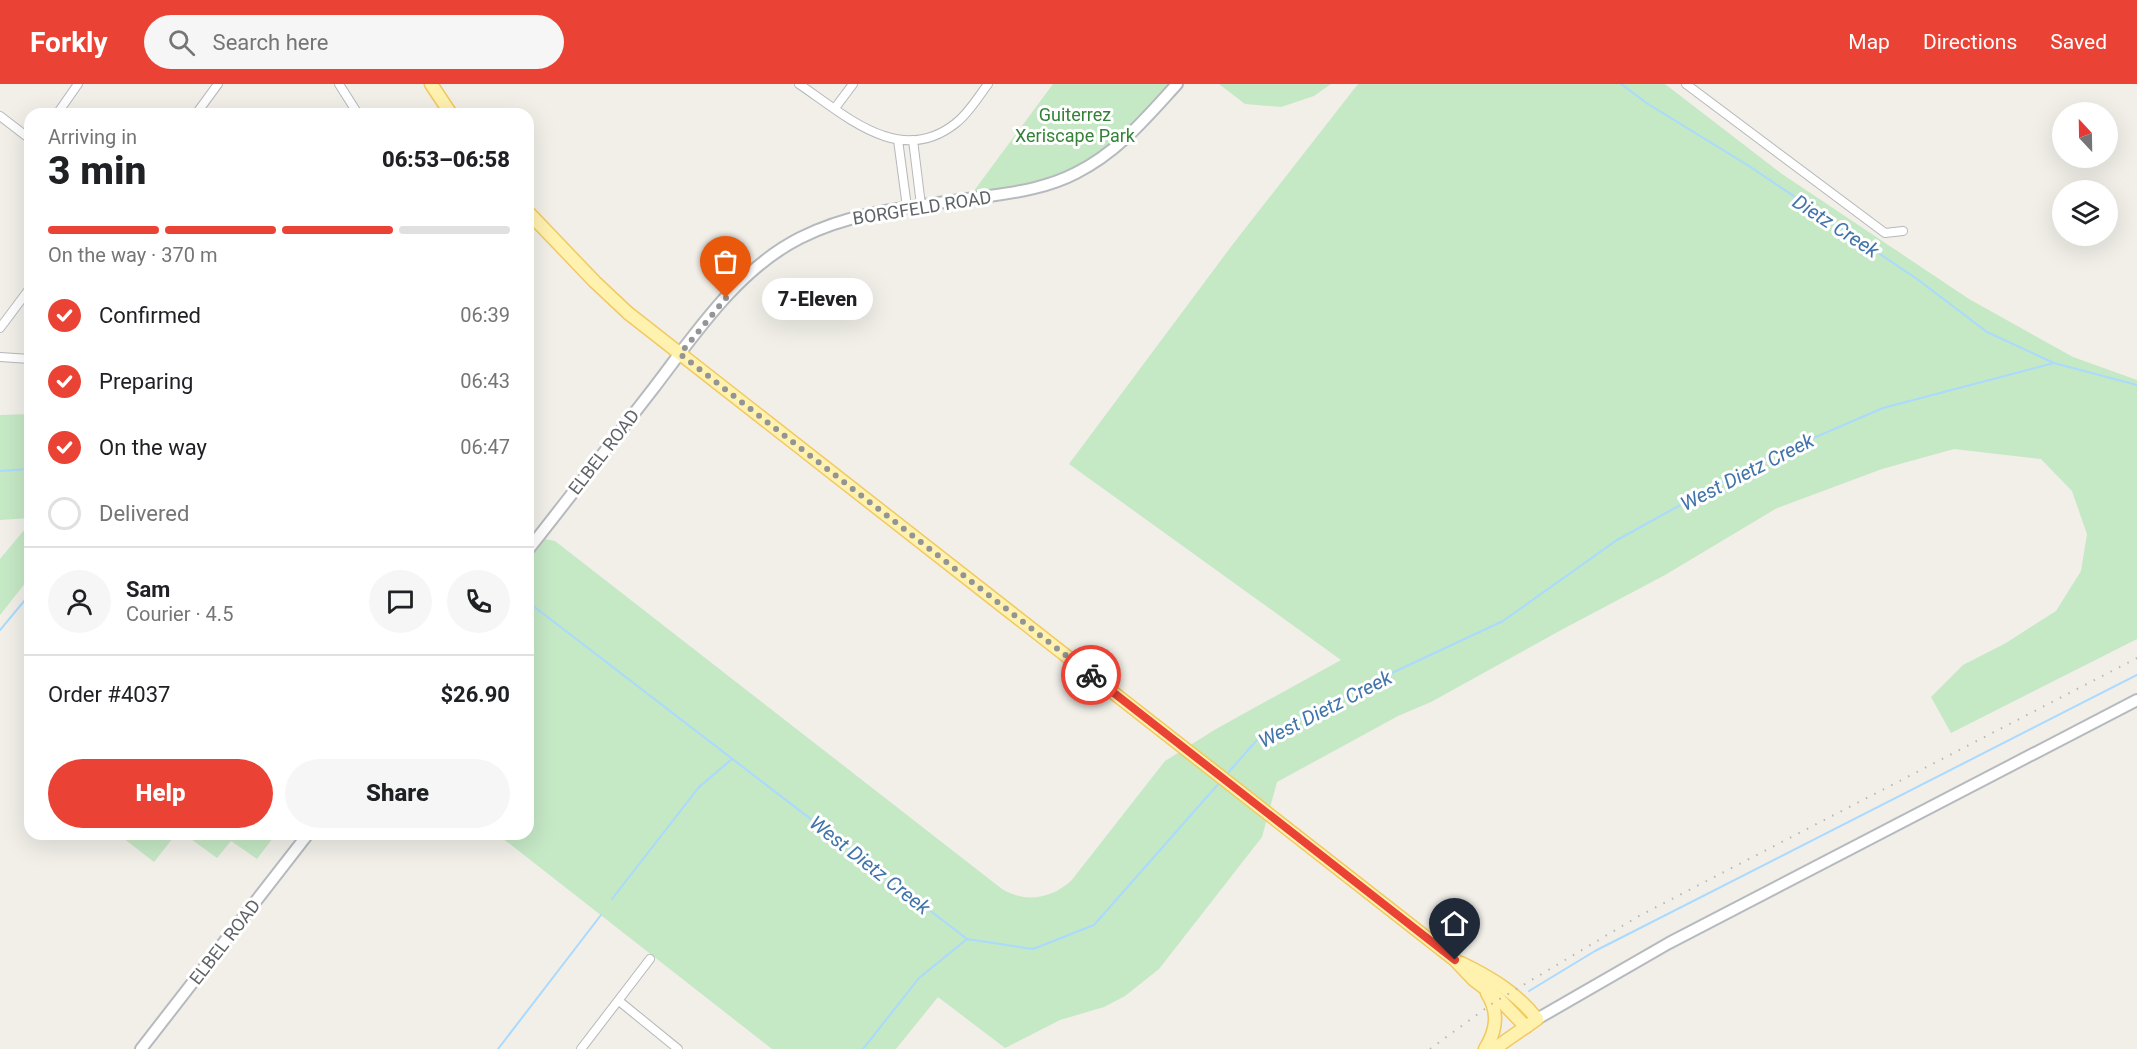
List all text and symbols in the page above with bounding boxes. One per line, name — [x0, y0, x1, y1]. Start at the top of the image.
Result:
search box — [144, 15, 564, 69]
text: Forkly — [30, 26, 108, 59]
icon: search — [165, 26, 198, 59]
text: Search here — [213, 30, 328, 55]
text: Map — [1848, 30, 1890, 54]
text: Directions — [1923, 30, 2017, 54]
text: Saved — [2050, 30, 2107, 54]
north arrow — [2052, 102, 2118, 168]
map controls — [2052, 102, 2118, 246]
park label: Guiterrez Xeriscape Park — [1015, 104, 1136, 146]
text: Arriving in — [48, 125, 137, 149]
text: 06:53–06:58 — [382, 147, 510, 172]
text: 3 min — [48, 148, 146, 194]
button: layers — [2052, 180, 2118, 246]
street label: BORGFELD ROAD — [851, 186, 993, 229]
water label: Dietz Creek — [1788, 189, 1885, 263]
pin — [700, 236, 751, 298]
text: On the way · 370 m — [48, 243, 217, 267]
icon: bag — [709, 245, 742, 278]
callout: 7-Eleven — [762, 277, 873, 319]
text: 7-Eleven — [778, 287, 857, 311]
icon: check — [48, 299, 81, 332]
text: Confirmed — [99, 303, 201, 328]
text: 06:39 — [460, 303, 510, 327]
icon: check — [48, 365, 81, 398]
text: Preparing — [99, 369, 193, 394]
text: 06:43 — [460, 369, 510, 393]
street label: ELBEL ROAD — [564, 405, 643, 498]
water label: West Dietz Creek — [1676, 428, 1819, 516]
icon: check — [48, 431, 81, 464]
text: On the way — [99, 435, 207, 460]
text: 06:47 — [460, 435, 510, 459]
text: Delivered — [99, 501, 189, 526]
button: person — [48, 570, 111, 633]
button: chat — [369, 570, 432, 633]
button: phone — [447, 570, 510, 633]
text: Sam — [126, 577, 170, 602]
text: Courier · 4.5 — [126, 602, 233, 626]
courier — [1061, 645, 1121, 705]
icon: bike — [1075, 659, 1108, 692]
water label: West Dietz Creek — [1254, 665, 1397, 753]
text: Order #4037 — [48, 682, 170, 707]
text: $26.90 — [441, 682, 510, 707]
button: Help — [48, 759, 273, 828]
button: Share — [285, 759, 510, 828]
water label: West Dietz Creek — [805, 810, 936, 920]
street label: ELBEL ROAD — [185, 895, 264, 988]
pin — [1429, 898, 1480, 960]
icon: home — [1438, 907, 1471, 940]

